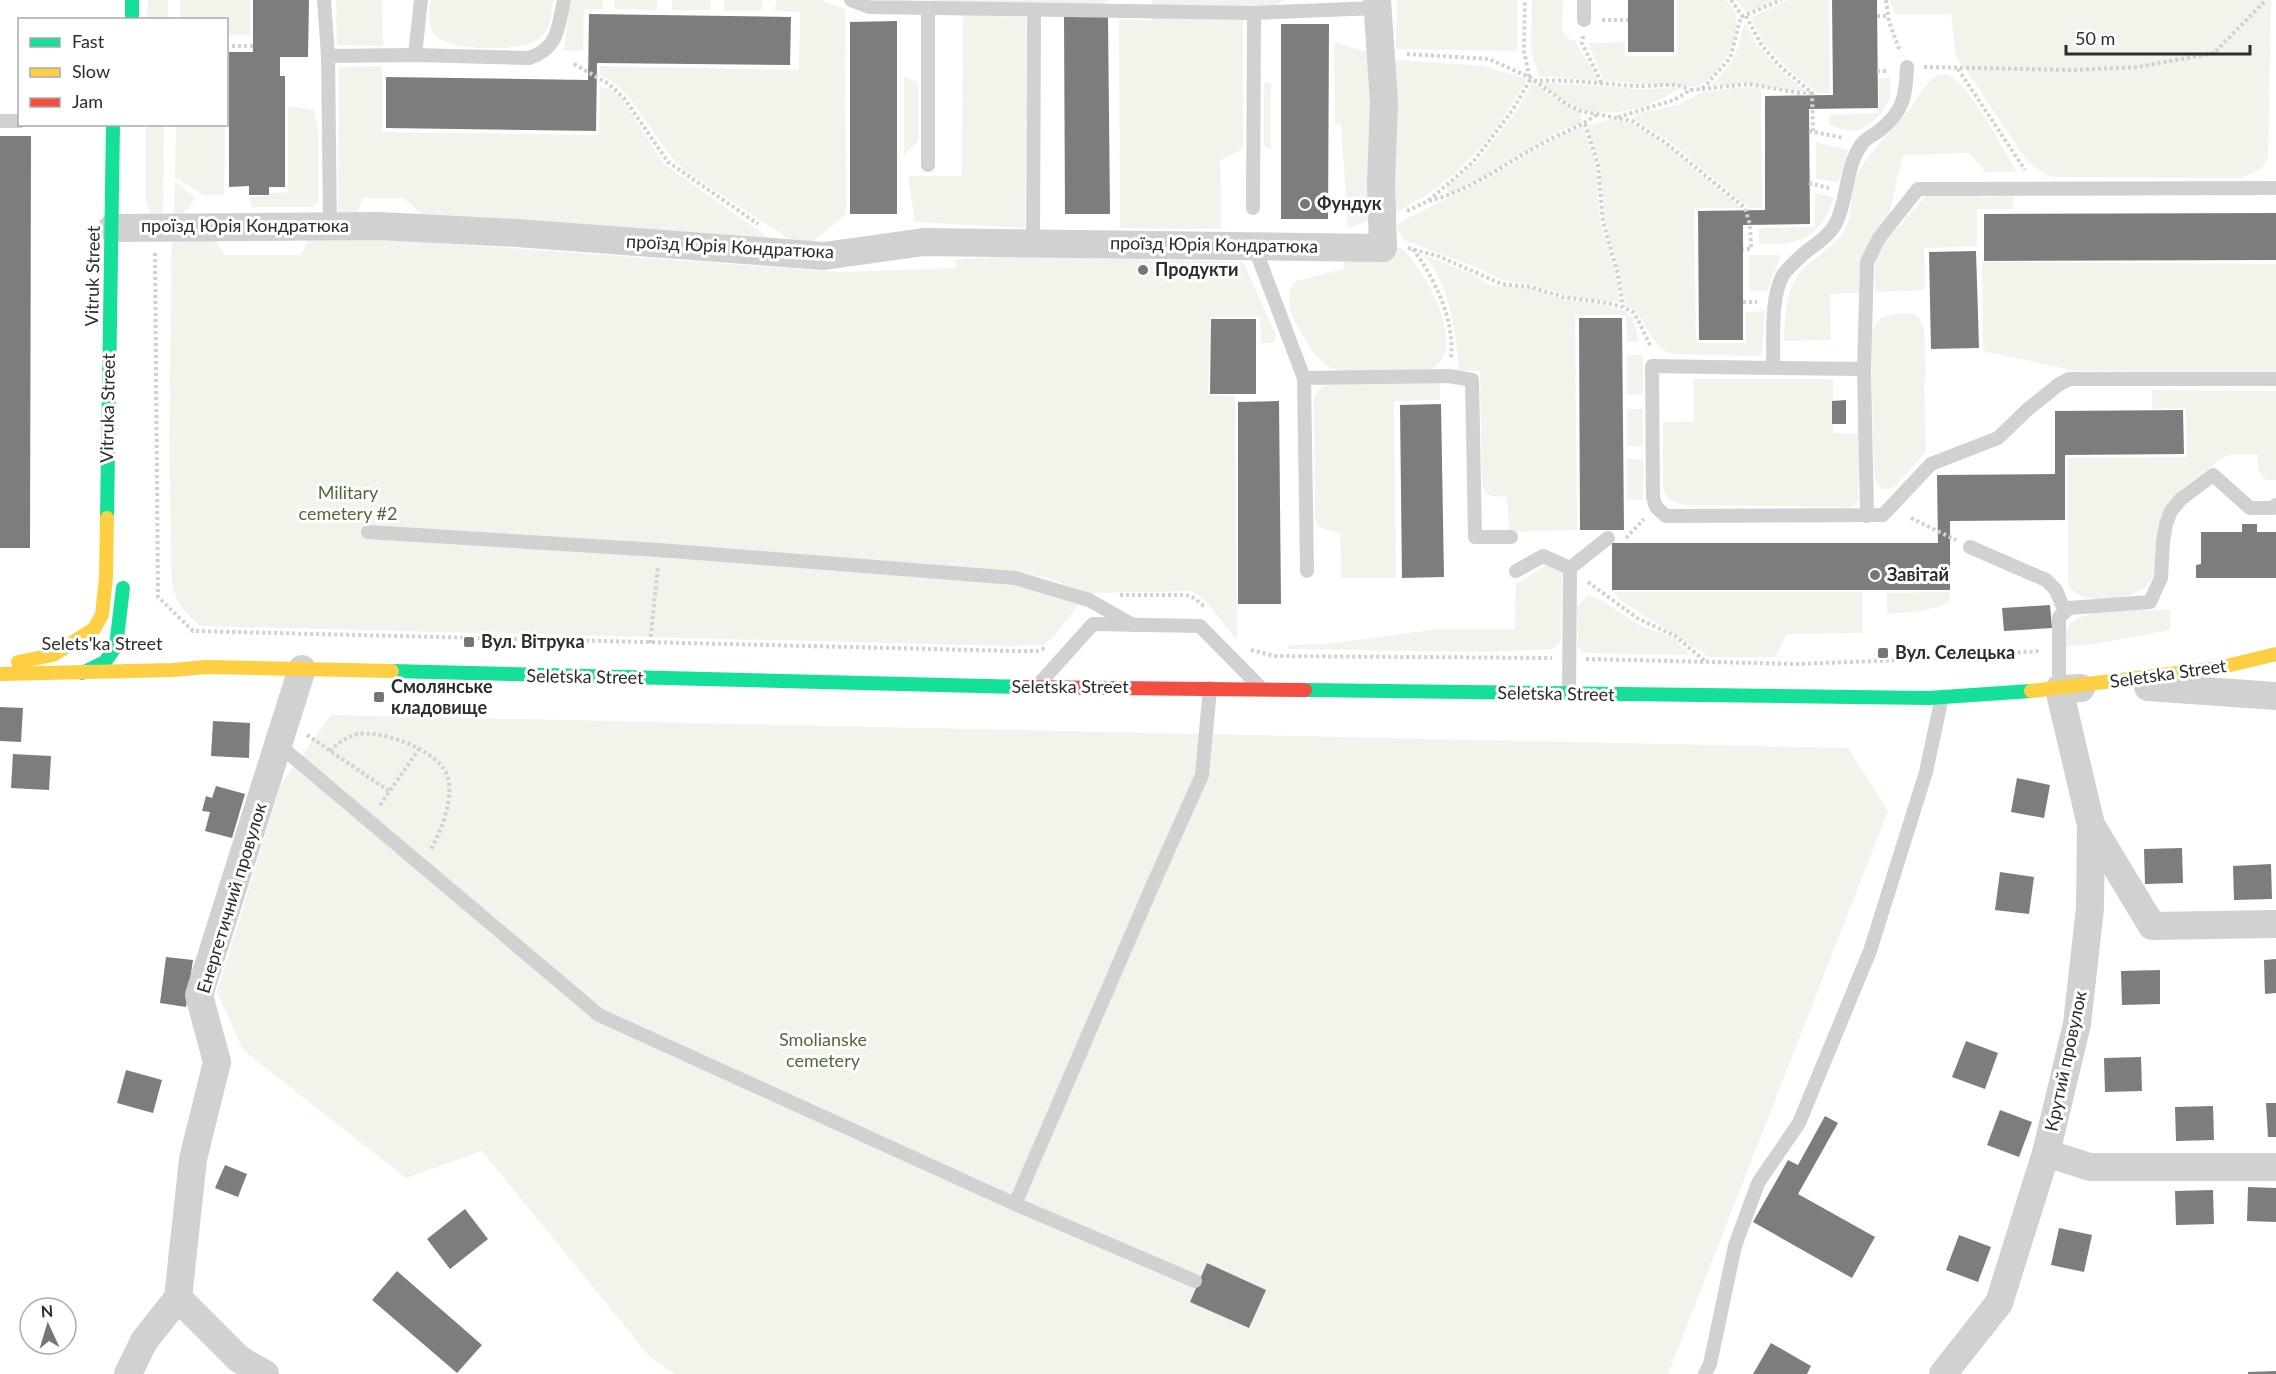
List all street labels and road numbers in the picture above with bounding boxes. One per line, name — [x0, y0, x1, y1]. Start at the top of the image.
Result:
street label: проїзд Юрія Кондратюка — [141, 214, 349, 236]
street label: Vitruk Street — [80, 225, 104, 327]
street label: проїзд Юрія Кондратюка — [626, 230, 835, 262]
street label: проїзд Юрія Кондратюка — [1110, 231, 1318, 257]
street label: Vitruka Street — [95, 352, 119, 463]
street label: Selets'ka Street — [42, 632, 163, 654]
street label: Seletska Street — [2108, 654, 2228, 692]
street label: Seletska Street — [526, 664, 644, 688]
street label: Seletska Street — [1011, 675, 1129, 697]
street label: Seletska Street — [1497, 681, 1615, 705]
street label: Енергетичний провулок — [192, 799, 271, 996]
street label: Крутий провулок — [2039, 988, 2091, 1133]

